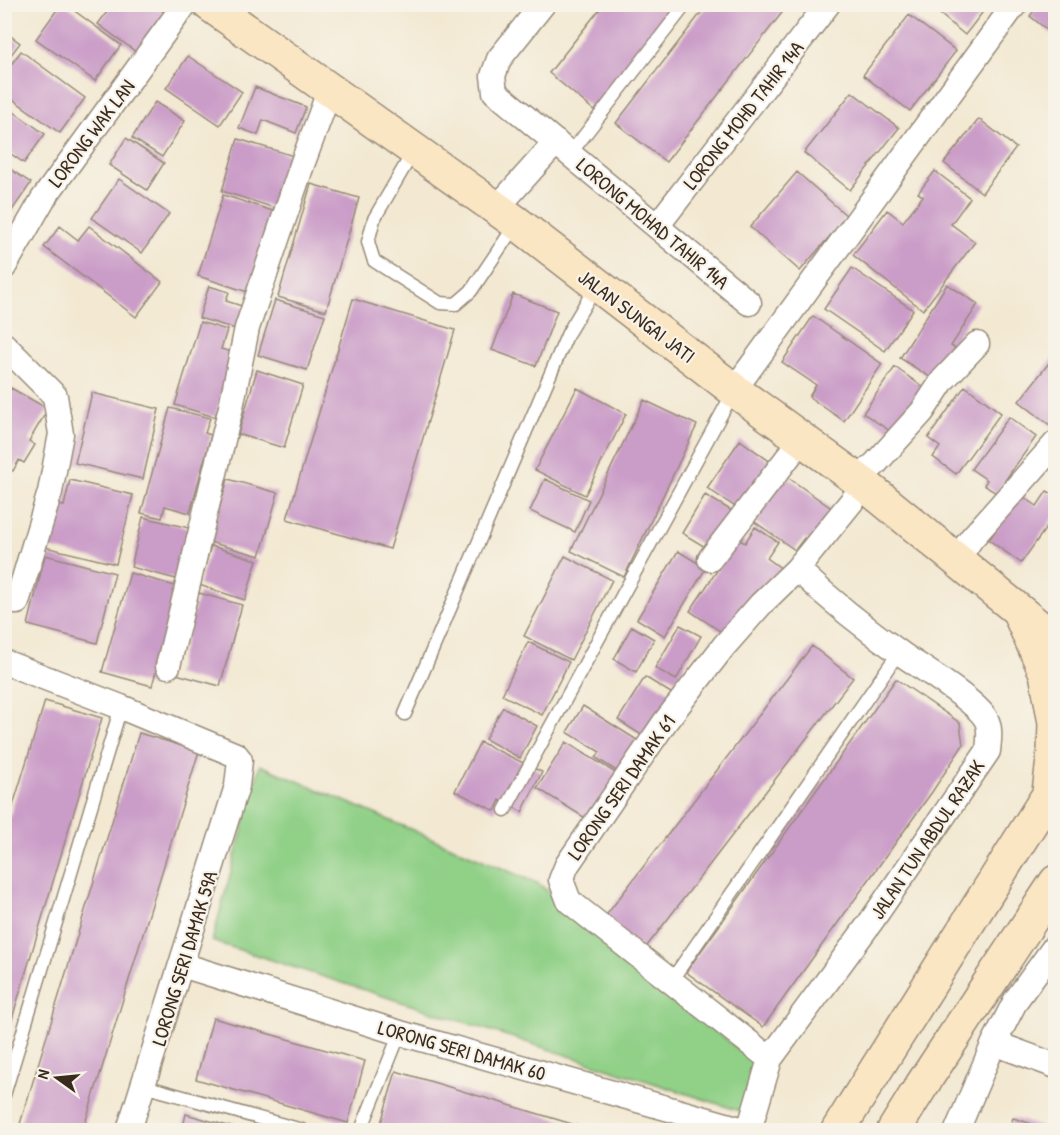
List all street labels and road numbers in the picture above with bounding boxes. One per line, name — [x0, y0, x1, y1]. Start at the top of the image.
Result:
street label: LORONG MOHD TAHIR 14A — [677, 35, 810, 195]
street label: LORONG WAK LAN — [42, 74, 140, 192]
street label: LORONG MOHAD TAHIR 14A — [571, 151, 735, 295]
street label: JALAN SUNGAI JATI — [573, 263, 701, 369]
street label: LORONG SERI DAMAK 61 — [561, 709, 681, 865]
street label: JALAN TUN ABDUL RAZAK — [864, 754, 991, 924]
street label: LORONG SERI DAMAK 59A — [145, 867, 224, 1049]
street label: LORONG SERI DAMAK 60 — [375, 1013, 549, 1087]

